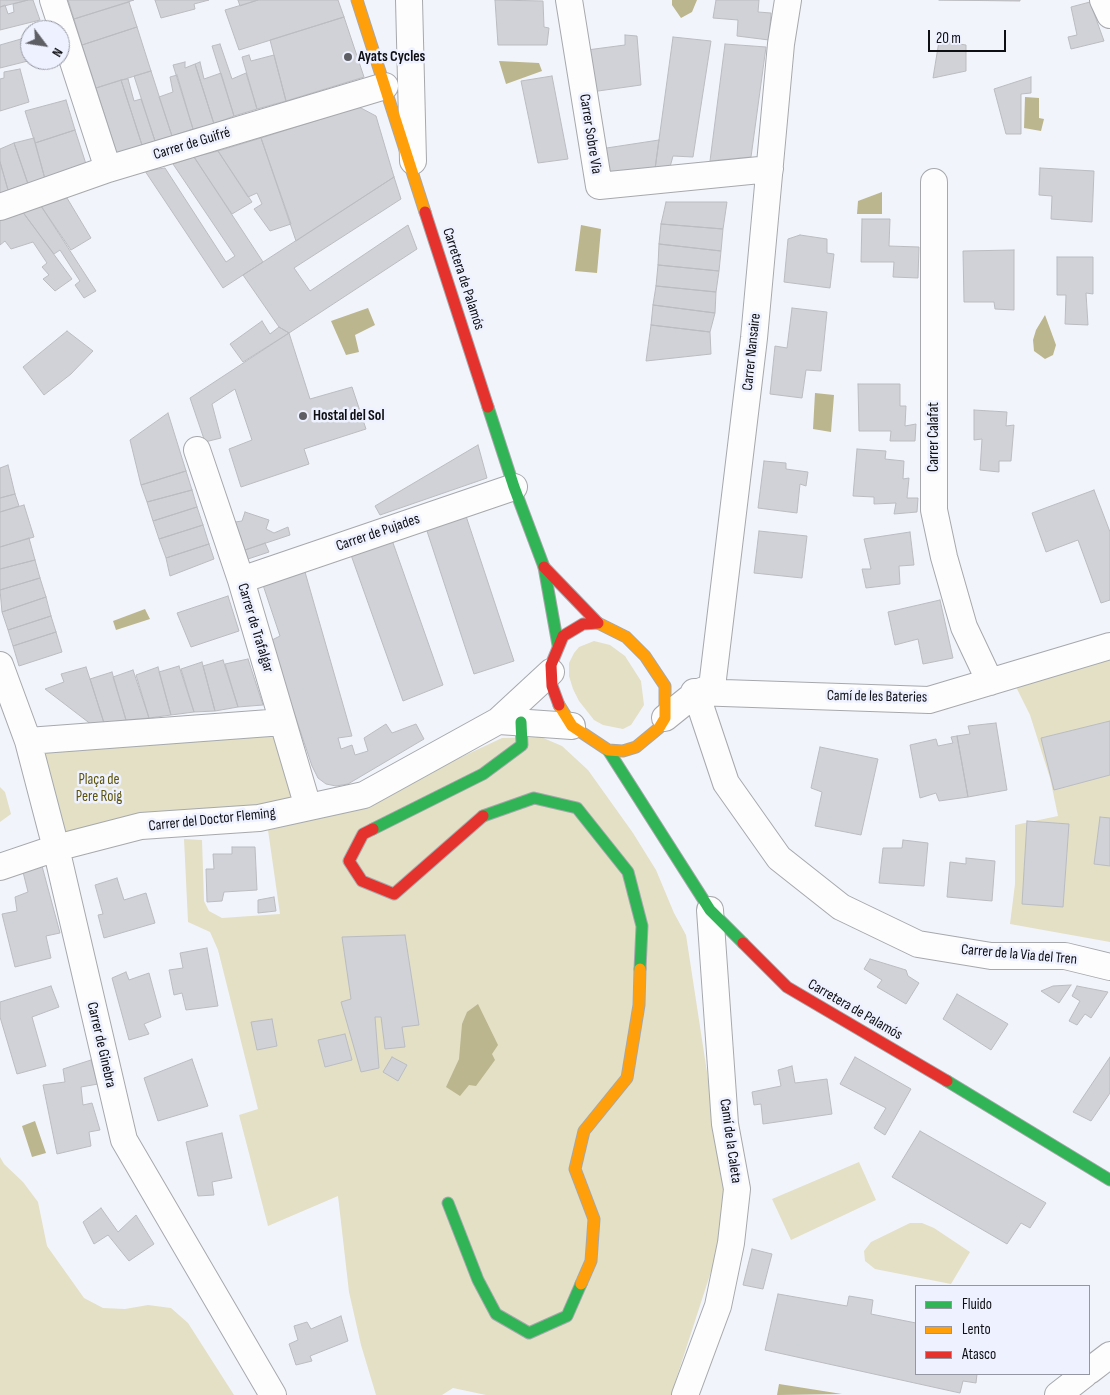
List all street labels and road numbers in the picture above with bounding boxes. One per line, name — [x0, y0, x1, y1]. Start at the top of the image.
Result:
street label: Carrer Sobre Via — [575, 93, 605, 175]
street label: Carrer de Guifré — [151, 124, 233, 164]
street label: Carretera de Palamós — [438, 226, 488, 332]
street label: Carrer Nansaire — [739, 312, 765, 392]
street label: Carrer Calafat — [925, 402, 943, 472]
street label: Carrer de Pujades — [334, 510, 422, 556]
street label: Carrer de Trafalgar — [233, 581, 277, 675]
street label: Camí de les Bateries — [827, 687, 927, 707]
street label: Carrer del Doctor Fleming — [148, 804, 276, 836]
street label: Carrer de la Via del Tren — [960, 941, 1078, 969]
street label: Carretera de Palamós — [804, 976, 906, 1044]
street label: Carrer de Ginebra — [82, 1000, 120, 1090]
street label: Camí de la Caleta — [715, 1098, 745, 1184]

